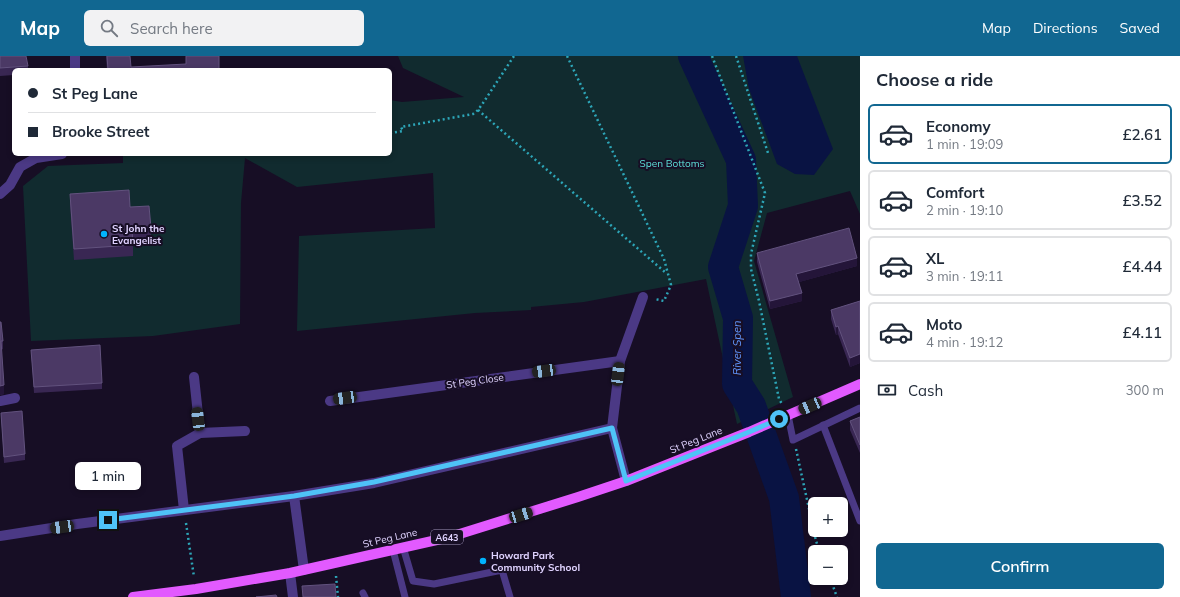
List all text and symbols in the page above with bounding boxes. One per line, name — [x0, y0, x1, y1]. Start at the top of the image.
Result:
search box — [84, 10, 364, 46]
text: Map — [20, 16, 60, 40]
icon: search — [98, 17, 120, 39]
text: Search here — [130, 19, 213, 38]
text: Map — [982, 19, 1011, 37]
text: Directions — [1033, 19, 1098, 37]
text: Saved — [1120, 19, 1160, 37]
text: Choose a ride — [876, 68, 993, 91]
text: St Peg Lane — [52, 84, 138, 103]
icon: car — [878, 116, 914, 152]
text: Economy — [926, 117, 991, 136]
text: Brooke Street — [52, 122, 150, 141]
text: £2.61 — [1122, 125, 1162, 144]
text: 1 min · 19:09 — [926, 136, 1003, 152]
park label: Spen Bottoms — [640, 157, 704, 170]
icon: car — [878, 182, 914, 218]
text: Comfort — [926, 183, 984, 202]
text: £3.52 — [1122, 191, 1162, 210]
text: 2 min · 19:10 — [926, 202, 1003, 218]
place label: St John the Evangelist — [112, 222, 165, 247]
marker: St John the Evangelist — [99, 229, 109, 239]
icon: car — [878, 248, 914, 284]
text: XL — [926, 249, 944, 268]
text: £4.44 — [1122, 257, 1162, 276]
text: 3 min · 19:11 — [926, 268, 1003, 284]
icon: car — [878, 314, 914, 350]
text: Moto — [926, 315, 962, 334]
water label: River Spen — [730, 321, 744, 375]
text: £4.11 — [1122, 323, 1162, 342]
text: 4 min · 19:12 — [926, 334, 1003, 350]
car — [611, 361, 625, 387]
car — [531, 363, 557, 379]
street label: St Peg Close — [445, 371, 505, 391]
icon: cash — [876, 379, 898, 401]
text: Cash — [908, 381, 943, 400]
text: 300 m — [1126, 382, 1164, 398]
car — [332, 390, 358, 406]
car — [797, 396, 823, 416]
car — [191, 406, 205, 432]
route start — [770, 410, 788, 428]
street label: St Peg Lane — [668, 424, 724, 456]
callout: 1 min — [75, 462, 141, 490]
text: 1 min — [91, 468, 125, 484]
map controls — [808, 497, 848, 585]
button: + — [808, 497, 848, 537]
car — [508, 506, 534, 524]
route end — [99, 511, 117, 529]
car — [49, 519, 75, 535]
street label: St Peg Lane — [362, 525, 418, 551]
road number: A643 — [431, 530, 463, 544]
button: Confirm — [876, 543, 1164, 589]
button: − — [808, 545, 848, 585]
place label: Howard Park Community School — [491, 549, 580, 574]
marker: Howard Park Community School — [478, 556, 488, 566]

